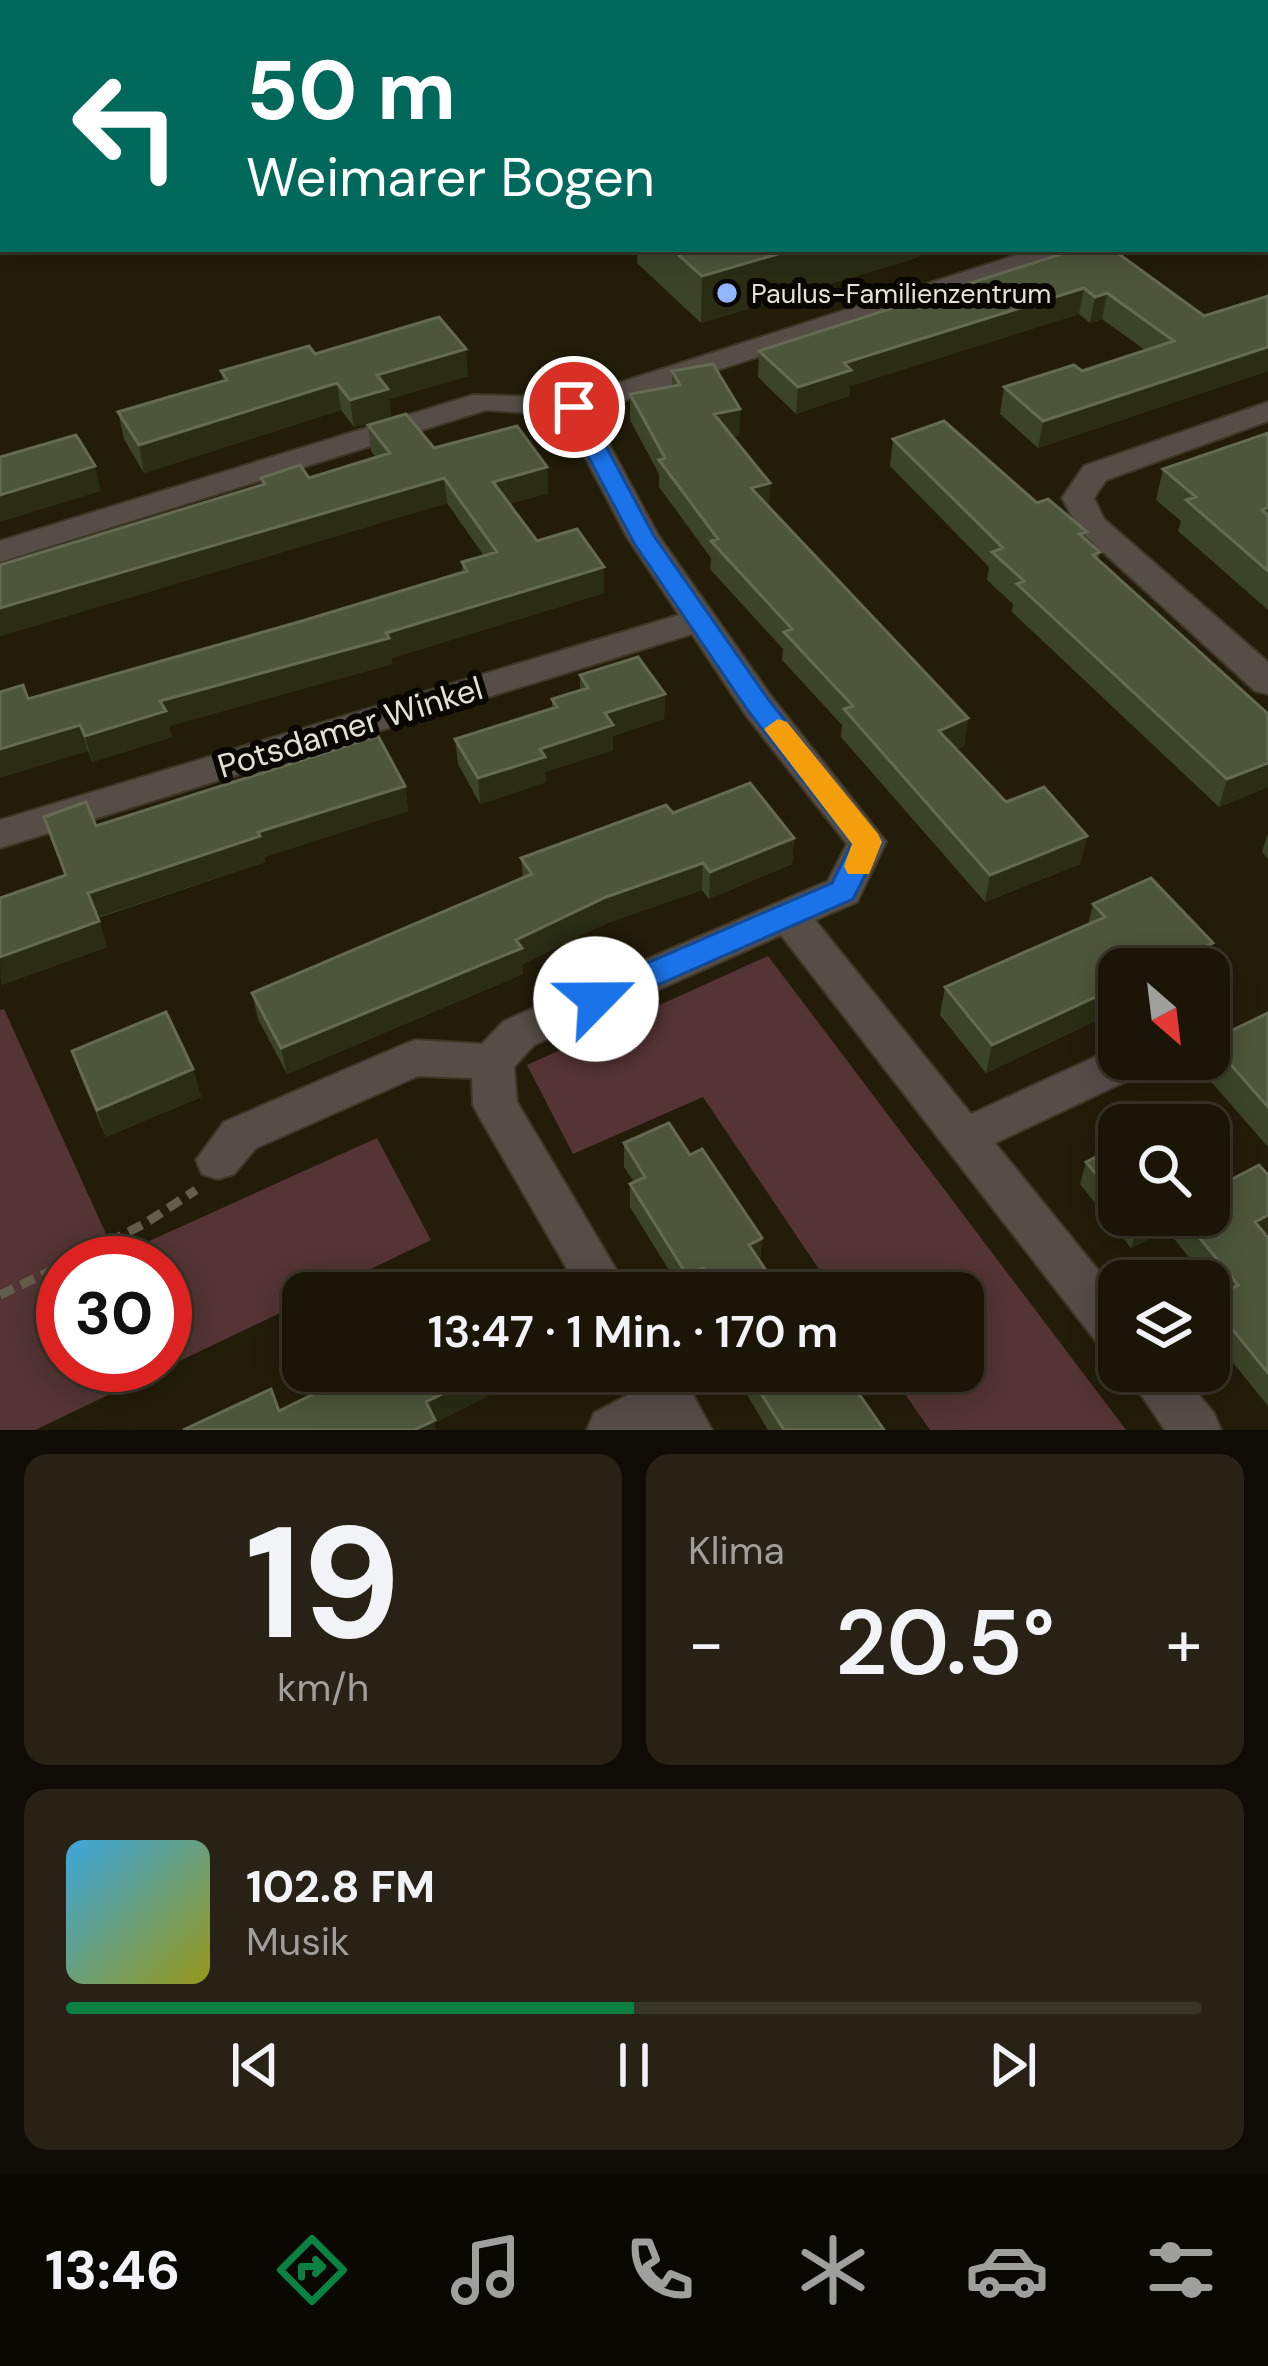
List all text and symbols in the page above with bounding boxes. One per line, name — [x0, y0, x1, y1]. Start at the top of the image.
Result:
text: 50 m — [246, 36, 456, 145]
icon: left — [48, 48, 204, 204]
text: Weimarer Bogen — [246, 142, 655, 213]
place label: Paulus-Familienzentrum — [751, 276, 1051, 311]
marker: Paulus-Familienzentrum — [714, 280, 740, 306]
pin — [523, 356, 625, 458]
icon: arrive — [541, 374, 607, 440]
street label: Potsdamer Winkel — [212, 666, 488, 788]
position arrow — [533, 936, 659, 1062]
north arrow — [1098, 948, 1230, 1080]
map controls — [1098, 948, 1230, 1392]
button: search — [1098, 1104, 1230, 1236]
speed limit sign: 30 — [36, 1236, 192, 1392]
button: layers — [1098, 1260, 1230, 1392]
text: 13:47 · 1 Min. · 170 m — [428, 1302, 838, 1361]
text: 19 — [245, 1482, 401, 1685]
text: Klima — [688, 1525, 785, 1576]
text: 20.5° — [835, 1585, 1055, 1702]
text: − — [688, 1601, 724, 1686]
text: + — [1166, 1601, 1202, 1686]
text: km/h — [277, 1662, 369, 1713]
text: 102.8 FM — [246, 1857, 435, 1916]
text: Musik — [246, 1916, 350, 1967]
icon: previous — [222, 2032, 288, 2098]
icon: pause — [601, 2032, 667, 2098]
icon: next — [980, 2032, 1046, 2098]
icon: directions — [270, 2228, 354, 2312]
icon: music — [444, 2228, 528, 2312]
icon: phone — [618, 2228, 702, 2312]
icon: climate — [791, 2228, 875, 2312]
icon: car — [965, 2228, 1049, 2312]
icon: filters — [1139, 2228, 1223, 2312]
text: 13:46 — [45, 2235, 180, 2306]

